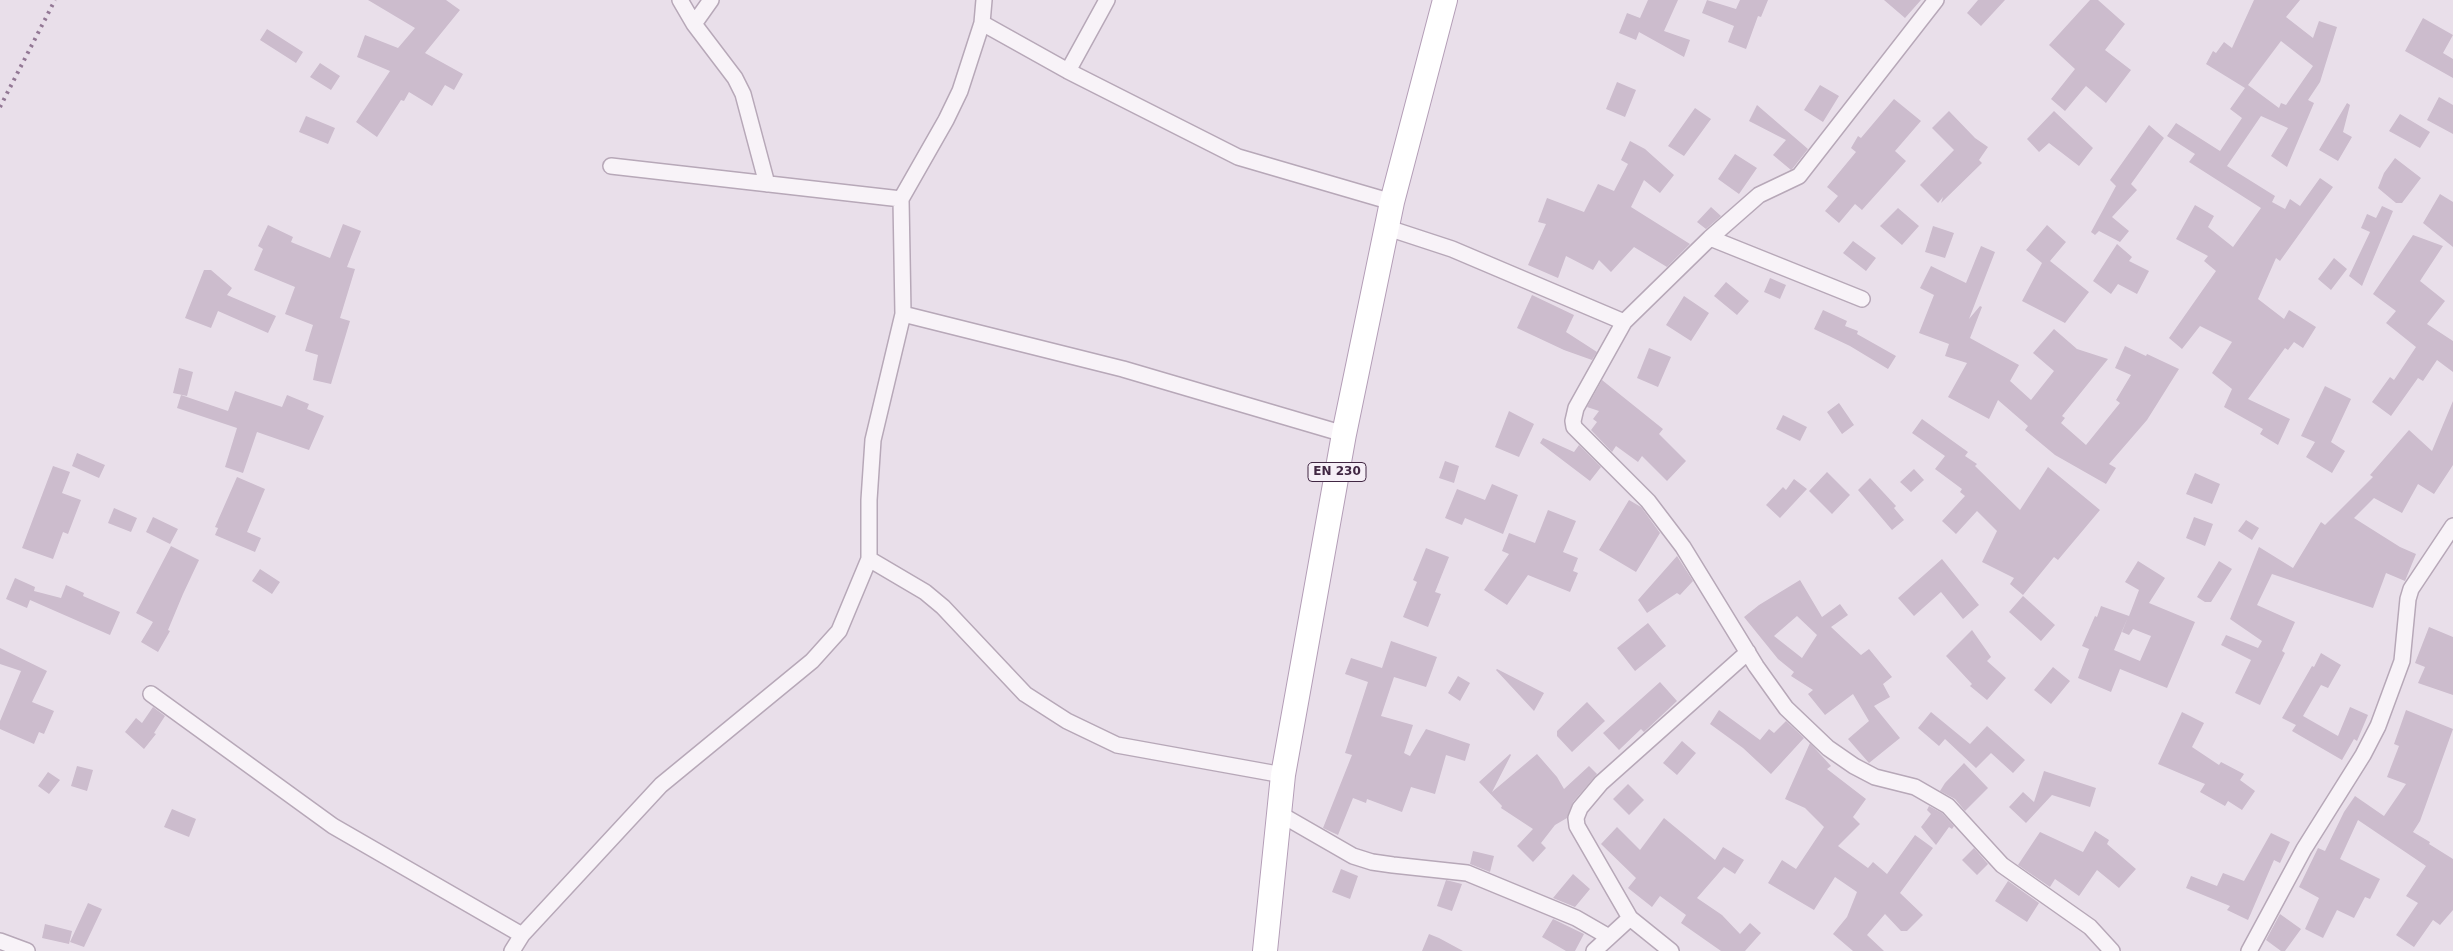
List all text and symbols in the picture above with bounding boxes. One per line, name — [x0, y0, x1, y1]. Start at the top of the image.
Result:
road number: EN 230 — [1308, 462, 1366, 482]

